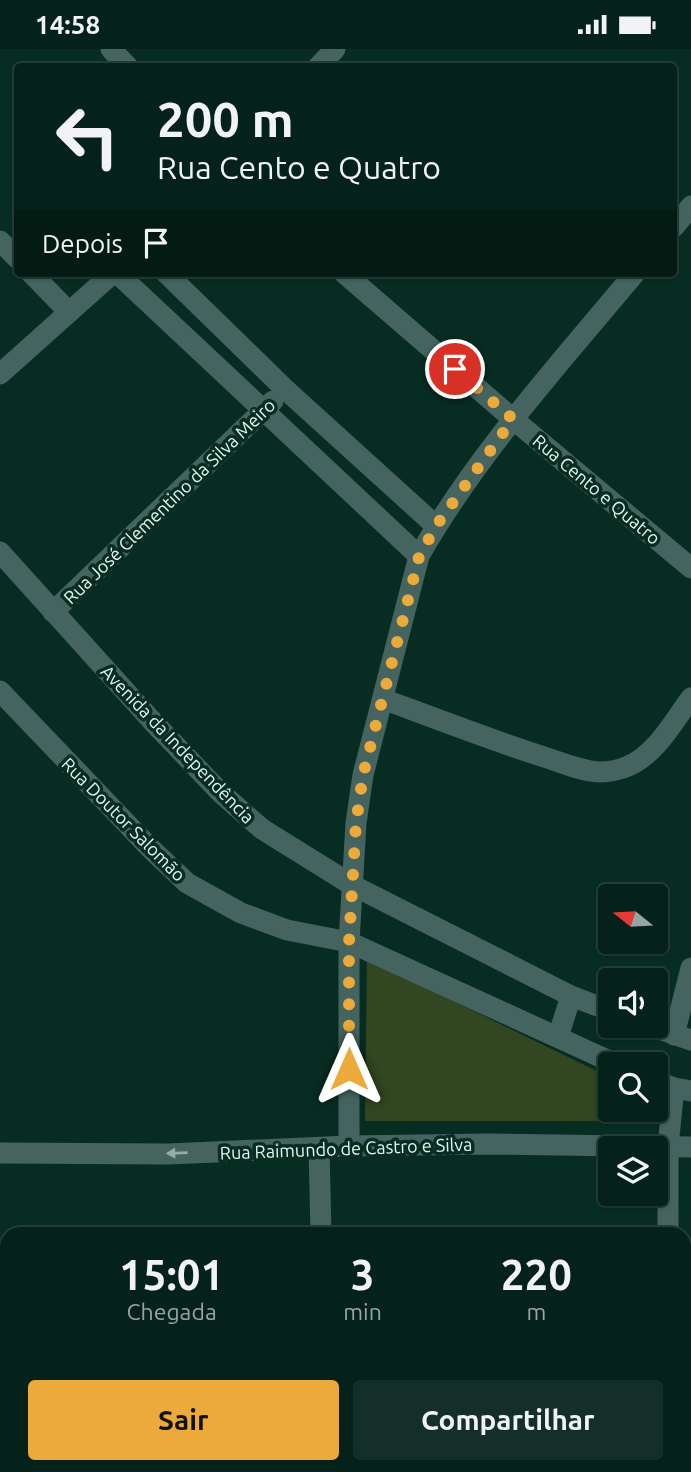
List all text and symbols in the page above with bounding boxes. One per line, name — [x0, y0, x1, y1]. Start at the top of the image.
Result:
text: 14:58 — [35, 10, 100, 39]
icon: left — [42, 91, 133, 182]
text: 200 m — [157, 91, 294, 146]
text: Rua Cento e Quatro — [157, 149, 441, 185]
icon: arrive — [137, 224, 175, 262]
text: Depois — [42, 229, 123, 258]
pin — [425, 339, 485, 399]
icon: arrive — [436, 350, 474, 388]
street label: Rua José Clementino da Silva Meiro — [59, 395, 279, 607]
street label: Rua Cento e Quatro — [529, 430, 665, 549]
street label: Avenida da Independência — [97, 661, 259, 827]
street label: Rua Doutor Salomão — [58, 753, 190, 885]
north arrow — [598, 884, 668, 954]
map controls — [598, 884, 668, 1206]
button: sound — [598, 968, 668, 1038]
position arrow — [312, 1032, 386, 1106]
button: search — [598, 1052, 668, 1122]
street label: Rua Raimundo de Castro e Silva — [219, 1134, 473, 1162]
button: layers — [598, 1136, 668, 1206]
one-way arrow — [166, 1148, 188, 1159]
text: 15:01 — [119, 1251, 224, 1298]
text: 3 — [351, 1251, 374, 1298]
text: 220 — [501, 1251, 572, 1298]
text: Chegada — [126, 1299, 217, 1324]
text: min — [343, 1299, 382, 1324]
text: m — [526, 1299, 546, 1324]
button: Sair — [28, 1380, 339, 1460]
button: Compartilhar — [353, 1380, 663, 1460]

